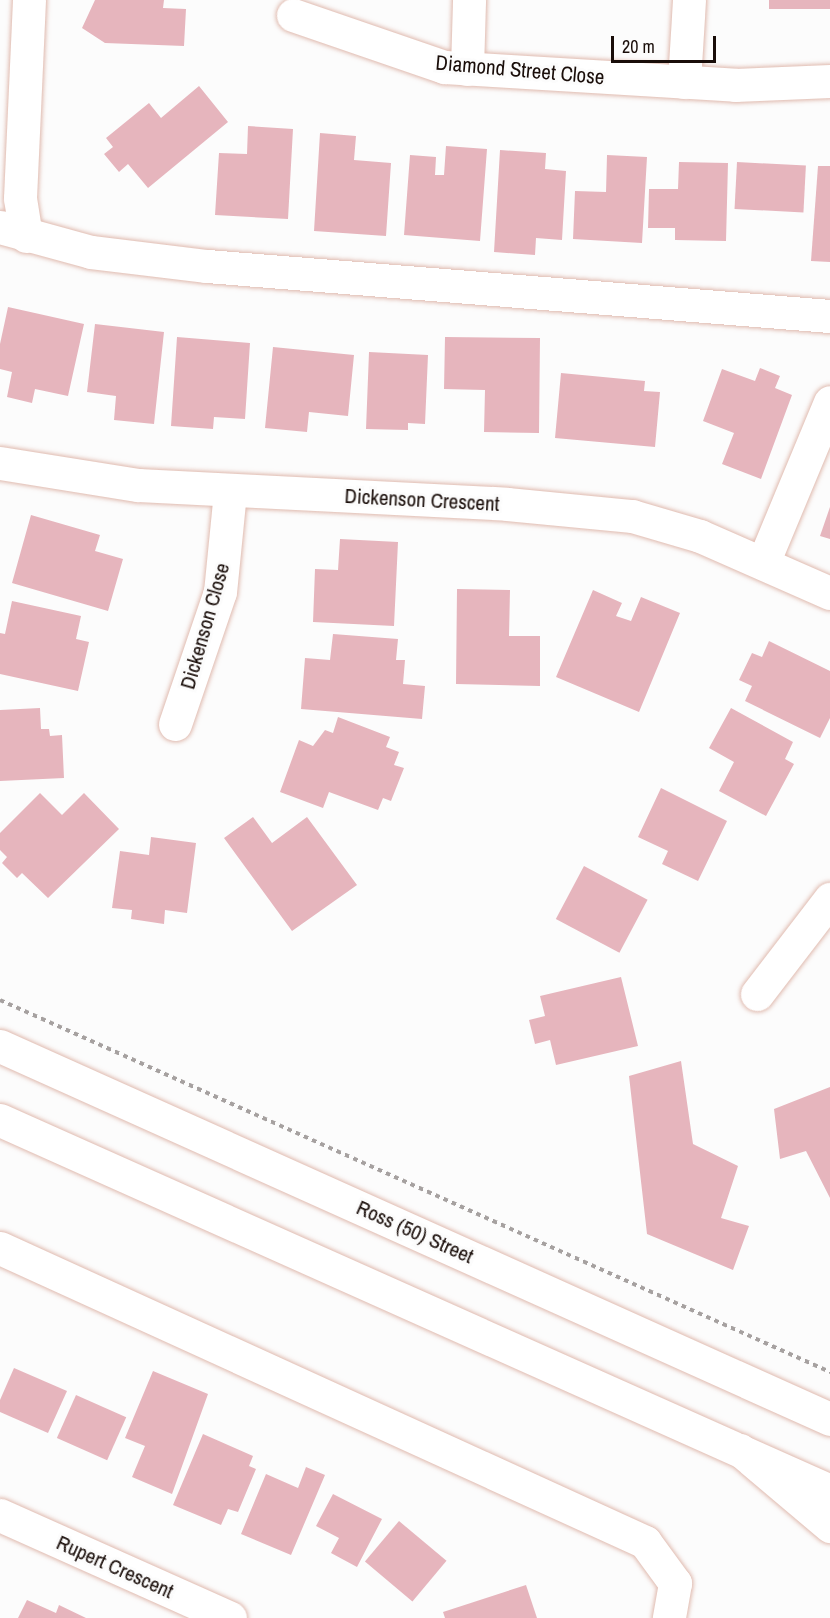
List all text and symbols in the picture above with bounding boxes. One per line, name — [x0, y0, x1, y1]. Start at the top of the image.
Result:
scale bar — [614, 24, 719, 62]
text: 20 m — [622, 34, 655, 59]
street label: Diamond Street Close — [435, 50, 605, 90]
street label: Dickenson Crescent — [344, 483, 500, 517]
street label: Dickenson Close — [175, 560, 235, 692]
street label: Ross (50) Street — [353, 1195, 477, 1269]
street label: Rupert Crescent — [53, 1530, 177, 1604]

